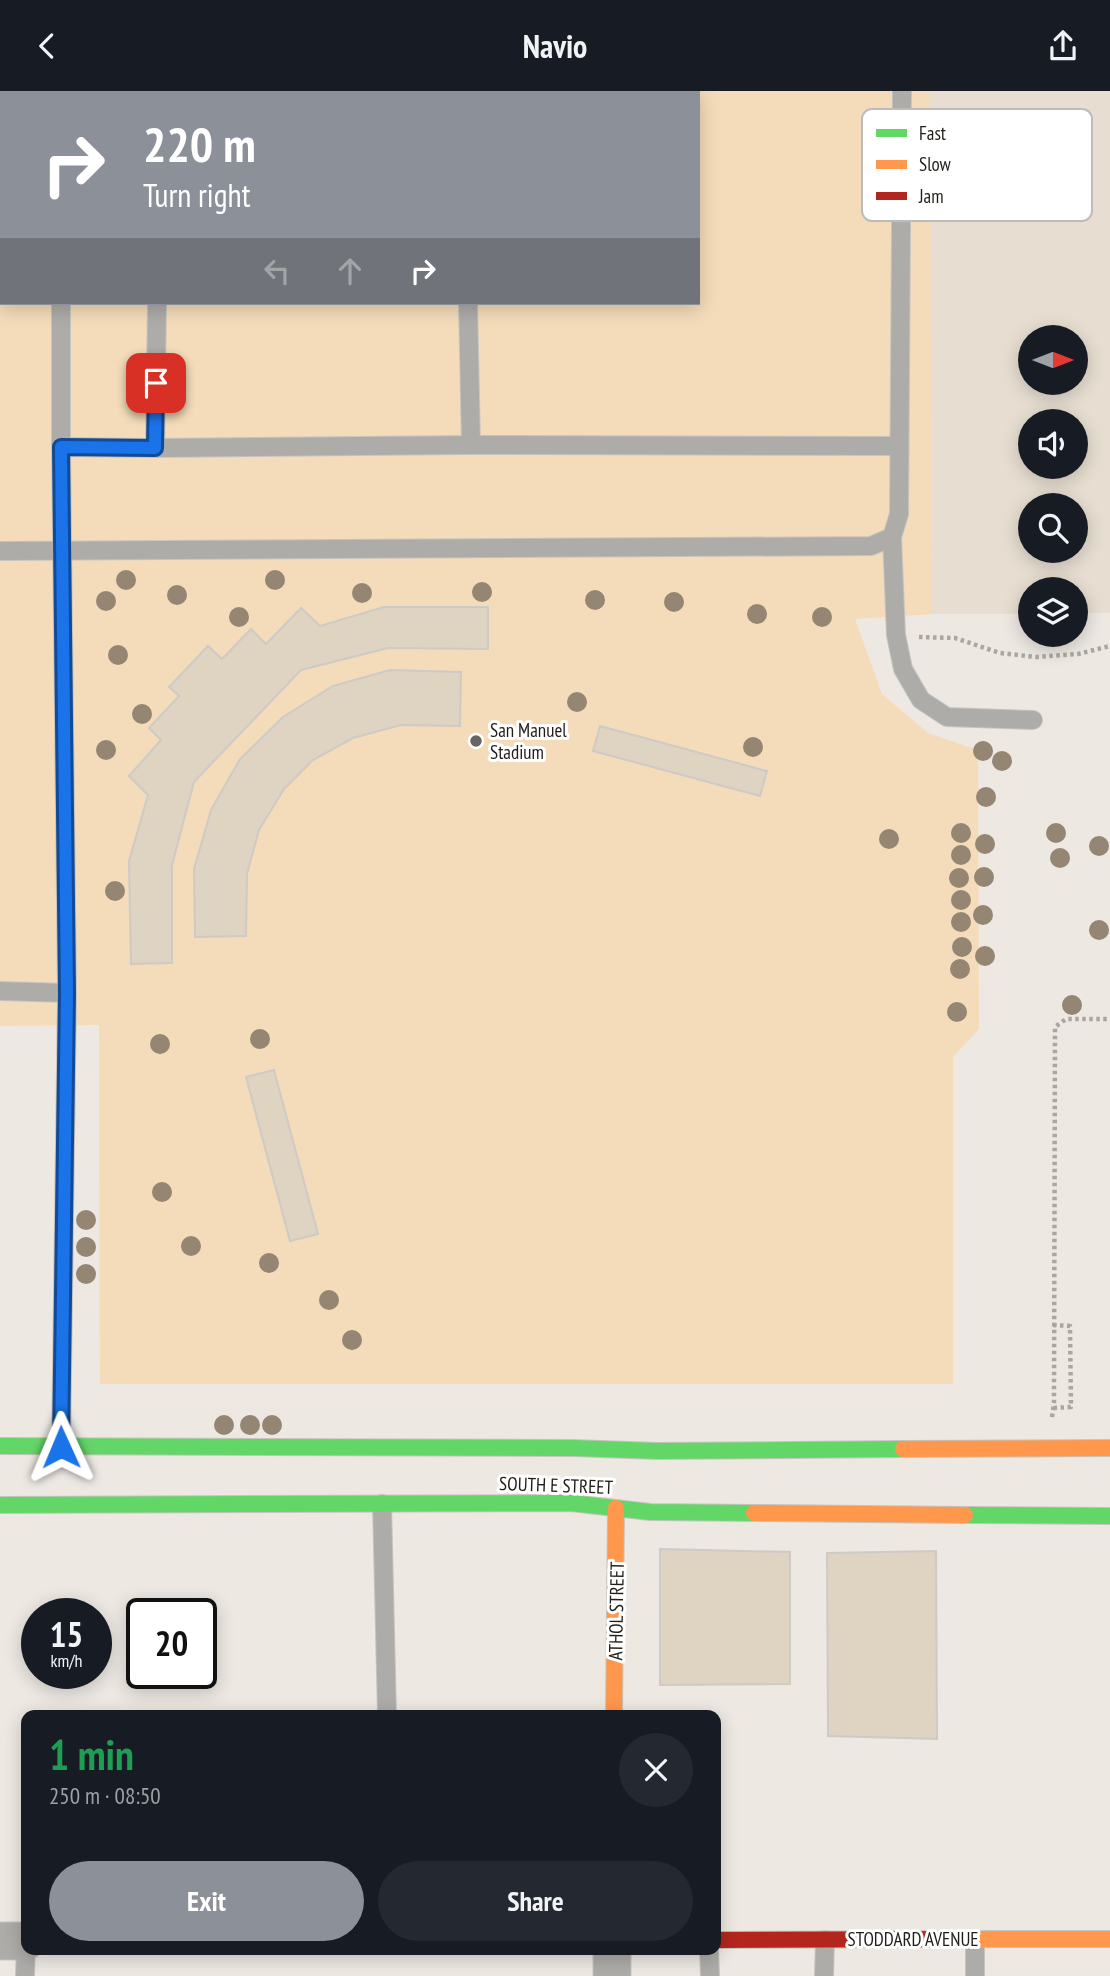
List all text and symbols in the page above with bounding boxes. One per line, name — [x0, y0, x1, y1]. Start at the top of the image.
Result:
text: Navio — [523, 25, 587, 67]
icon: back — [28, 27, 66, 65]
icon: share — [1044, 27, 1082, 65]
legend — [862, 109, 1092, 221]
text: 220 m — [143, 112, 256, 176]
icon: right — [28, 119, 119, 210]
text: Fast — [919, 121, 947, 145]
text: Slow — [919, 152, 952, 176]
text: Turn right — [143, 174, 251, 216]
text: Jam — [918, 184, 944, 208]
icon: left — [258, 252, 296, 290]
icon: ahead — [331, 252, 369, 290]
icon: right — [404, 252, 442, 290]
north arrow — [1018, 325, 1088, 395]
map controls — [1018, 325, 1088, 647]
pin — [126, 353, 186, 413]
icon: arrive — [137, 364, 175, 402]
button: sound — [1018, 409, 1088, 479]
button: search — [1018, 493, 1088, 563]
button: layers — [1018, 577, 1088, 647]
place label: San Manuel Stadium — [490, 718, 567, 764]
marker: San Manuel Stadium — [468, 733, 484, 749]
position arrow — [24, 1410, 98, 1484]
street label: SOUTH E STREET — [499, 1471, 614, 1499]
street label: ATHOL STREET — [603, 1561, 629, 1661]
speed limit sign: 20 — [126, 1598, 217, 1689]
text: 15 — [50, 1611, 83, 1657]
text: km/h — [51, 1649, 82, 1672]
text: 1 min — [49, 1727, 134, 1782]
button: close — [619, 1733, 693, 1807]
text: 250 m · 08:50 — [49, 1781, 161, 1810]
button: Exit — [49, 1861, 364, 1941]
button: Share — [378, 1861, 693, 1941]
street label: STODDARD AVENUE — [848, 1927, 978, 1951]

